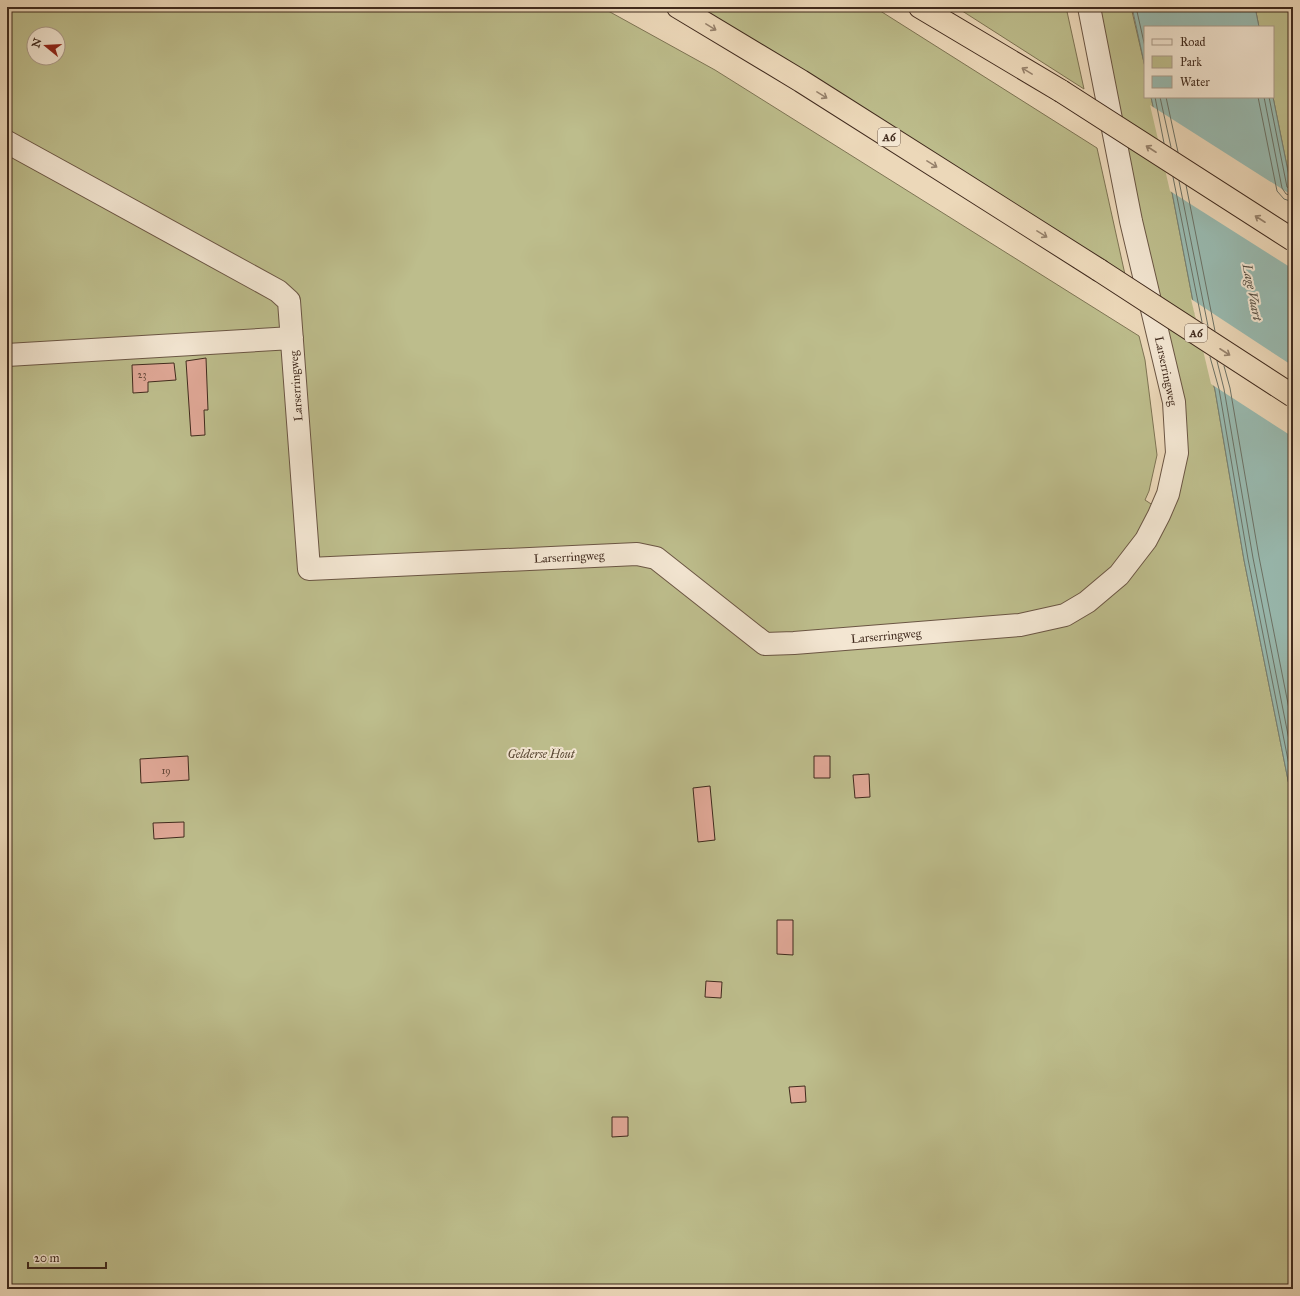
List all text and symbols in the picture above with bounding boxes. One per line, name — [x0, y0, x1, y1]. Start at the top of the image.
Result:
one-way arrow — [705, 24, 717, 32]
north arrow — [26, 26, 66, 66]
legend — [1144, 26, 1274, 98]
text: Road — [1180, 35, 1206, 49]
text: N — [29, 36, 45, 50]
text: Park — [1180, 55, 1202, 69]
one-way arrow — [1021, 67, 1033, 75]
text: Water — [1180, 75, 1210, 89]
one-way arrow — [817, 90, 828, 99]
road number: A6 — [878, 128, 900, 146]
one-way arrow — [1146, 145, 1157, 153]
one-way arrow — [926, 161, 938, 169]
one-way arrow — [1255, 215, 1266, 223]
one-way arrow — [1036, 230, 1047, 238]
water label: Lage Vaart — [1238, 262, 1266, 323]
road number: A6 — [1185, 324, 1207, 342]
street label: Larserringweg — [1151, 335, 1180, 408]
one-way arrow — [1219, 348, 1230, 356]
street label: Larserringweg — [287, 350, 306, 422]
house number: 23 — [138, 369, 146, 381]
street label: Larserringweg — [533, 548, 605, 567]
street label: Larserringweg — [850, 626, 922, 647]
park label: Gelderse Hout — [507, 747, 576, 761]
house number: 19 — [161, 765, 171, 777]
scale bar — [28, 1244, 106, 1270]
text: 20 m — [34, 1251, 60, 1265]

